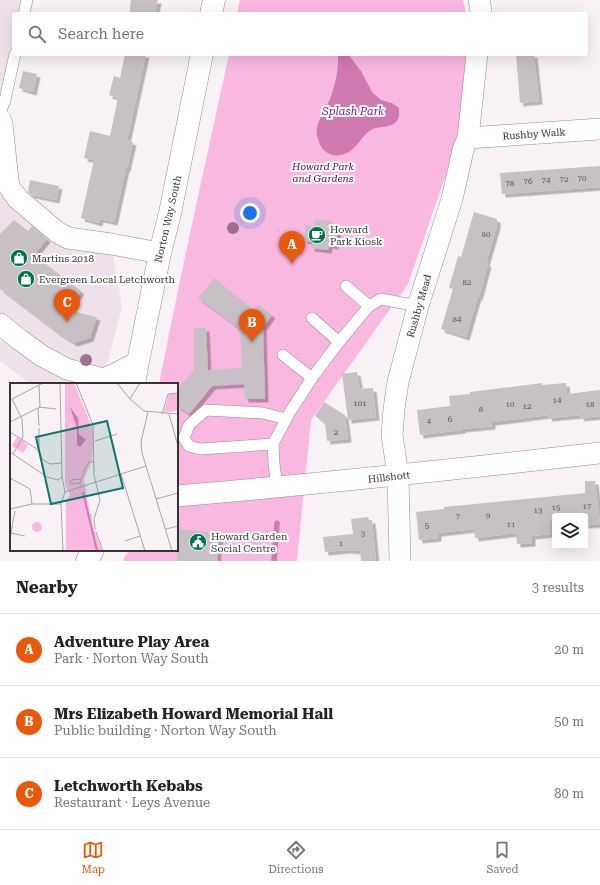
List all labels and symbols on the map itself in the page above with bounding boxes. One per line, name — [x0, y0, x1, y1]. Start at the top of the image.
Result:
water label: Splash Park — [321, 105, 384, 118]
street label: Rushby Walk — [502, 126, 567, 142]
park label: Howard Park and Gardens — [291, 161, 355, 184]
street label: Norton Way South — [153, 174, 184, 264]
house number: 70 — [578, 174, 587, 183]
house number: 72 — [560, 175, 569, 184]
house number: 74 — [542, 176, 551, 185]
house number: 76 — [524, 177, 533, 186]
house number: 78 — [506, 179, 515, 188]
your location — [240, 203, 260, 223]
place label: Howard Park Kiosk — [330, 224, 383, 247]
cafe icon: Howard Park Kiosk — [307, 225, 327, 245]
house number: 80 — [482, 230, 491, 239]
pin: A — [279, 231, 305, 264]
shop icon: Martins 2018 — [9, 248, 29, 268]
place label: Martins 2018 — [32, 253, 95, 264]
shop icon: Evergreen Local Letchworth — [16, 269, 36, 289]
street label: Rushby Mead — [405, 273, 433, 339]
place label: Evergreen Local Letchworth — [39, 274, 176, 285]
house number: 82 — [463, 278, 472, 287]
pin: C — [54, 289, 80, 322]
pin: B — [239, 309, 265, 342]
house number: 84 — [453, 315, 462, 324]
inset map — [10, 383, 178, 551]
house number: 14 — [553, 396, 562, 405]
house number: 101 — [353, 399, 367, 408]
house number: 10 — [506, 400, 515, 409]
house number: 18 — [586, 400, 595, 409]
house number: 12 — [523, 402, 532, 411]
house number: 8 — [479, 405, 484, 414]
house number: 6 — [448, 415, 453, 424]
house number: 4 — [427, 417, 432, 426]
house number: 2 — [334, 428, 339, 437]
street label: Hillshott — [367, 469, 411, 485]
house number: 17 — [583, 502, 592, 511]
house number: 15 — [552, 503, 561, 512]
house number: 13 — [534, 506, 543, 515]
house number: 9 — [486, 511, 491, 520]
house number: 7 — [456, 512, 461, 521]
house number: 11 — [507, 520, 516, 529]
house number: 5 — [425, 521, 430, 530]
house number: 3 — [361, 529, 366, 538]
place label: Howard Garden Social Centre — [211, 531, 288, 554]
public building icon: Howard Garden Social Centre — [188, 532, 208, 552]
house number: 1 — [339, 539, 344, 548]

